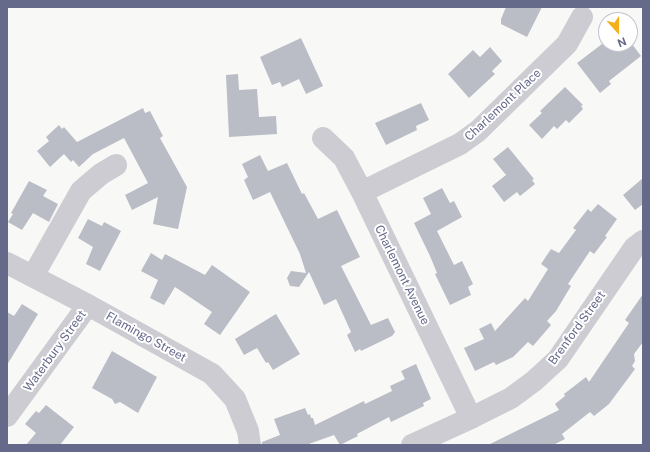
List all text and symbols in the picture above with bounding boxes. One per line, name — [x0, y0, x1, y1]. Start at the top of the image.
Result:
north arrow — [598, 12, 638, 52]
text: N — [616, 35, 628, 49]
street label: Charlemont Place — [462, 66, 544, 144]
street label: Charlemont Avenue — [372, 223, 432, 327]
street label: Brenford Street — [546, 288, 608, 368]
street label: Waterbury Street — [21, 308, 89, 394]
street label: Flamingo Street — [103, 309, 189, 365]

